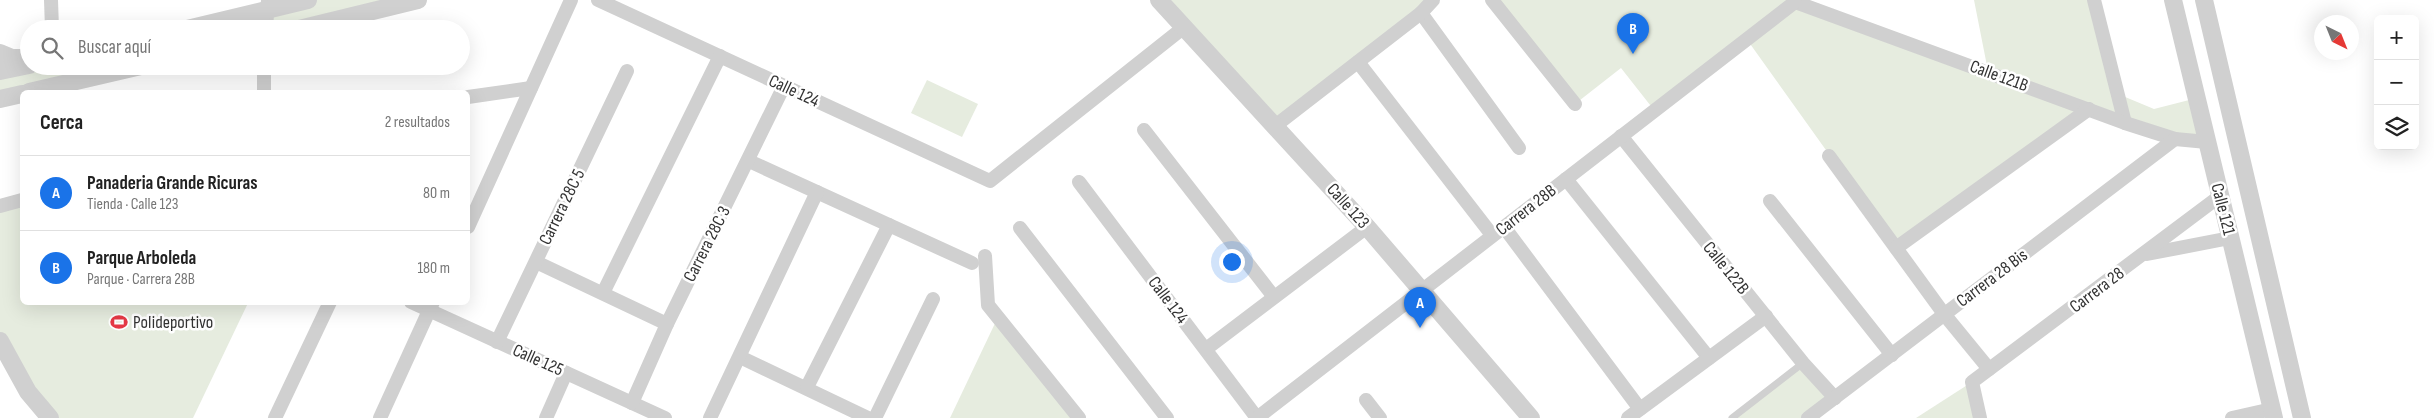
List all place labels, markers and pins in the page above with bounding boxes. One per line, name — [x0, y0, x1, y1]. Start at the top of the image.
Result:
pin: B — [1617, 13, 1649, 54]
pin: A — [1404, 287, 1436, 328]
sports icon: Polideportivo — [109, 312, 129, 332]
place label: Polideportivo — [133, 312, 213, 333]

